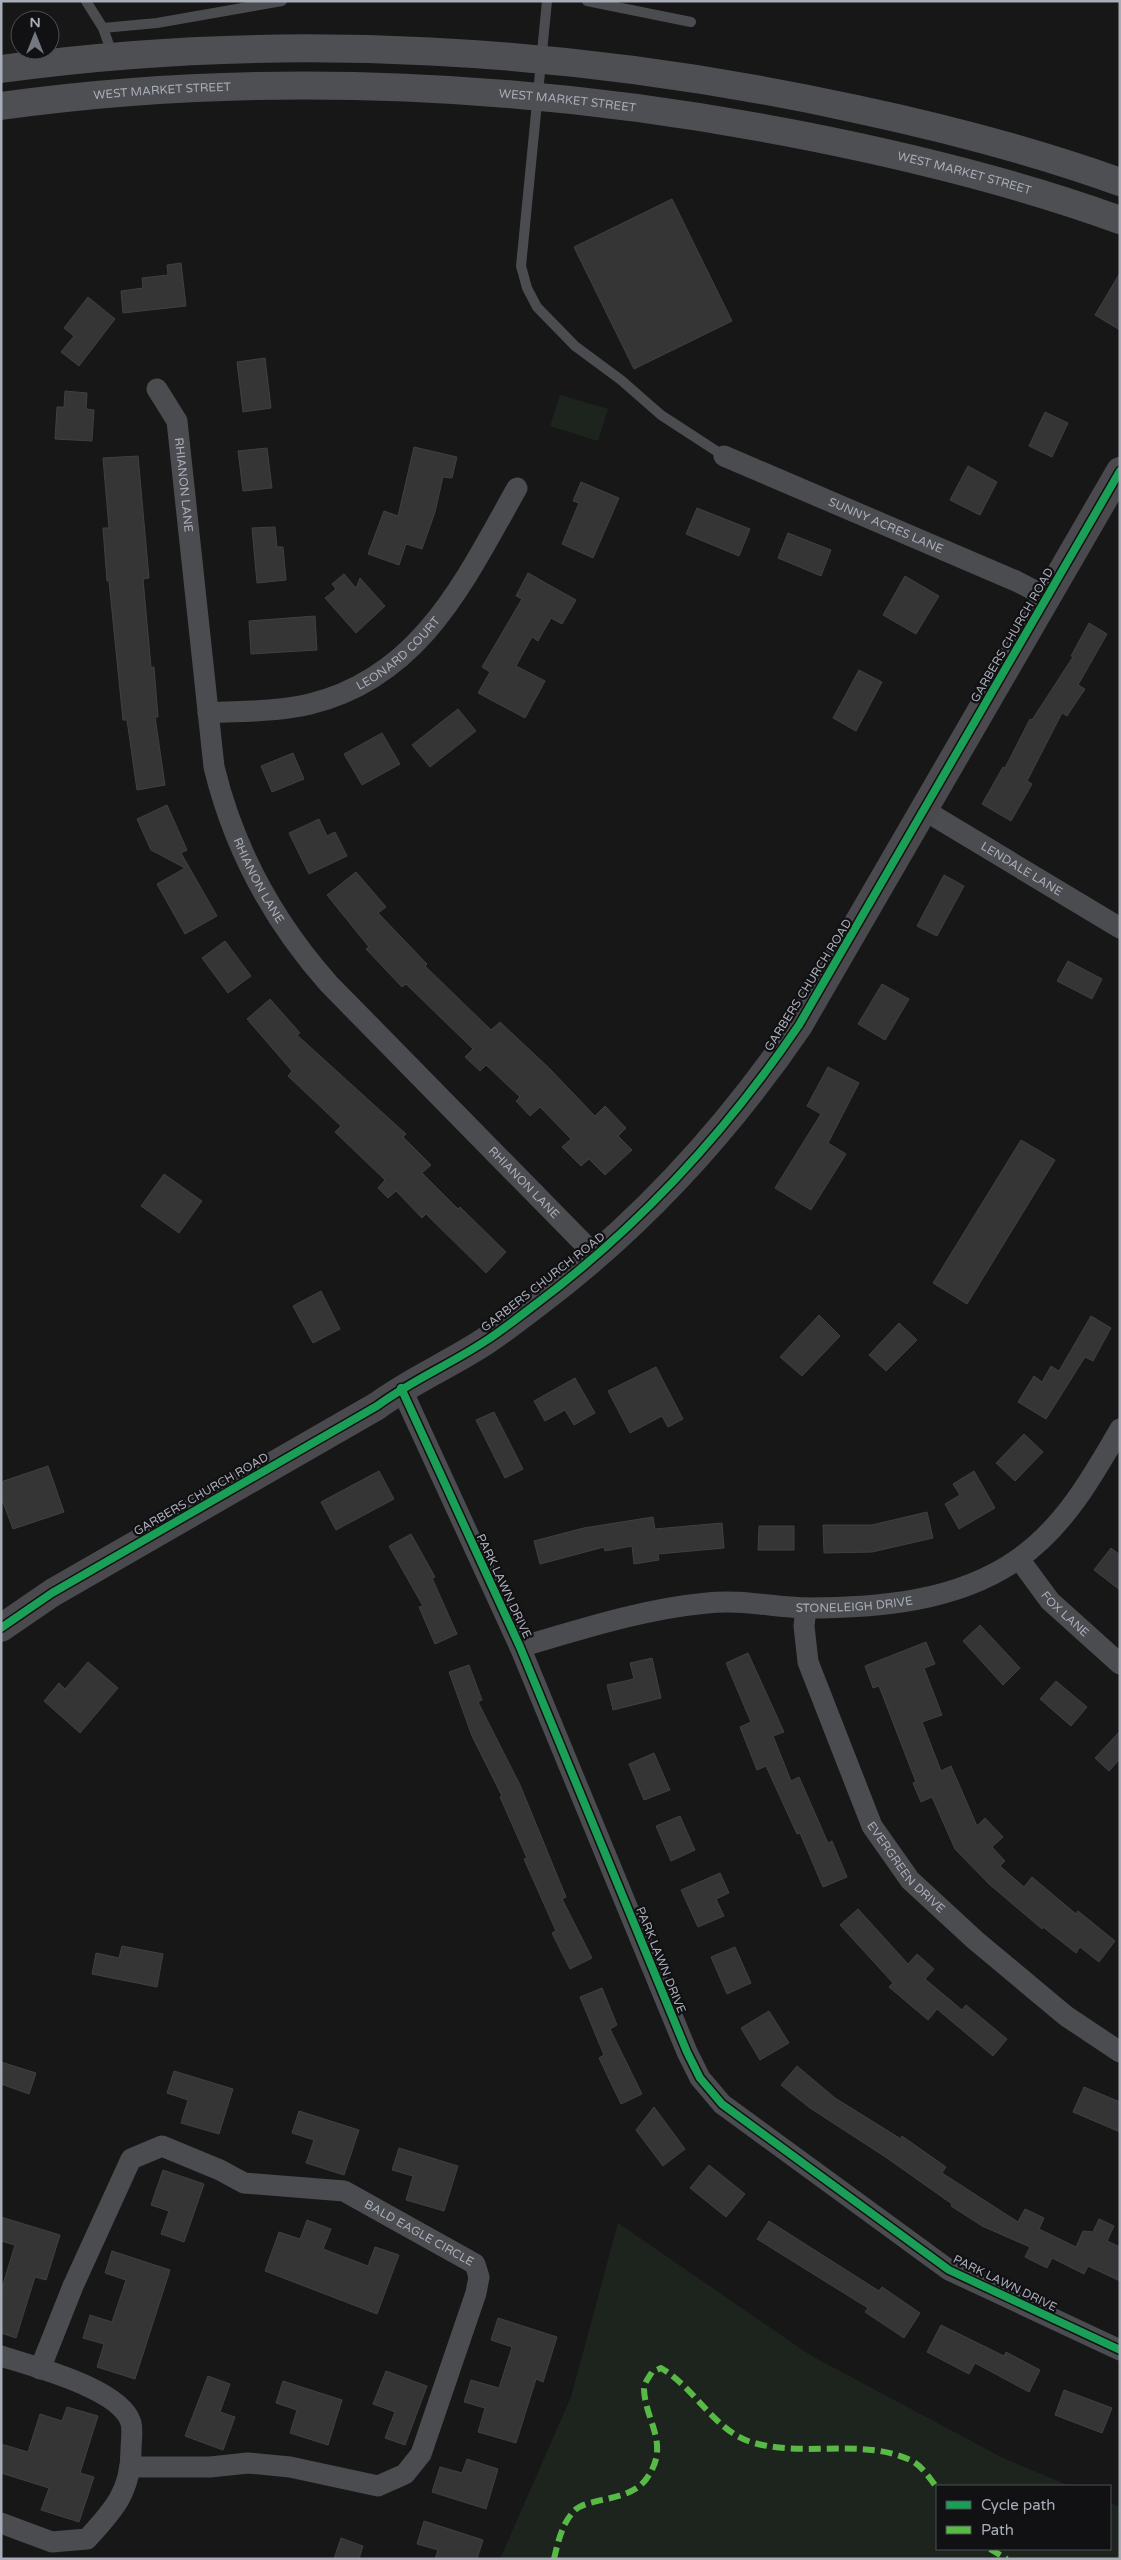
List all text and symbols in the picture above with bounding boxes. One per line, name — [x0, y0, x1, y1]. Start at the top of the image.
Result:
north arrow — [10, 10, 60, 60]
text: N — [29, 14, 41, 31]
street label: WEST MARKET STREET — [93, 80, 232, 102]
street label: WEST MARKET STREET — [498, 86, 638, 115]
street label: WEST MARKET STREET — [896, 149, 1034, 198]
street label: RHIANON LANE — [172, 437, 196, 533]
street label: SUNNY ACRES LANE — [826, 495, 946, 556]
street label: GARBERS CHURCH ROAD — [968, 565, 1056, 705]
street label: LEONARD COURT — [354, 613, 443, 693]
street label: RHIANON LANE — [230, 835, 287, 926]
street label: LENDALE LANE — [978, 839, 1065, 899]
street label: GARBERS CHURCH ROAD — [761, 916, 855, 1054]
street label: RHIANON LANE — [486, 1144, 562, 1222]
street label: GARBERS CHURCH ROAD — [478, 1229, 608, 1335]
street label: GARBERS CHURCH ROAD — [131, 1450, 271, 1538]
street label: PARK LAWN DRIVE — [474, 1532, 535, 1641]
street label: FOX LANE — [1038, 1588, 1092, 1640]
street label: STONELEIGH DRIVE — [795, 1593, 914, 1615]
street label: EVERGREEN DRIVE — [864, 1819, 948, 1916]
street label: PARK LAWN DRIVE — [633, 1905, 689, 2016]
street label: BALD EAGLE CIRCLE — [362, 2197, 477, 2269]
street label: PARK LAWN DRIVE — [951, 2252, 1059, 2314]
legend — [936, 2485, 1111, 2550]
text: Cycle path — [981, 2496, 1055, 2514]
text: Path — [981, 2521, 1014, 2539]

